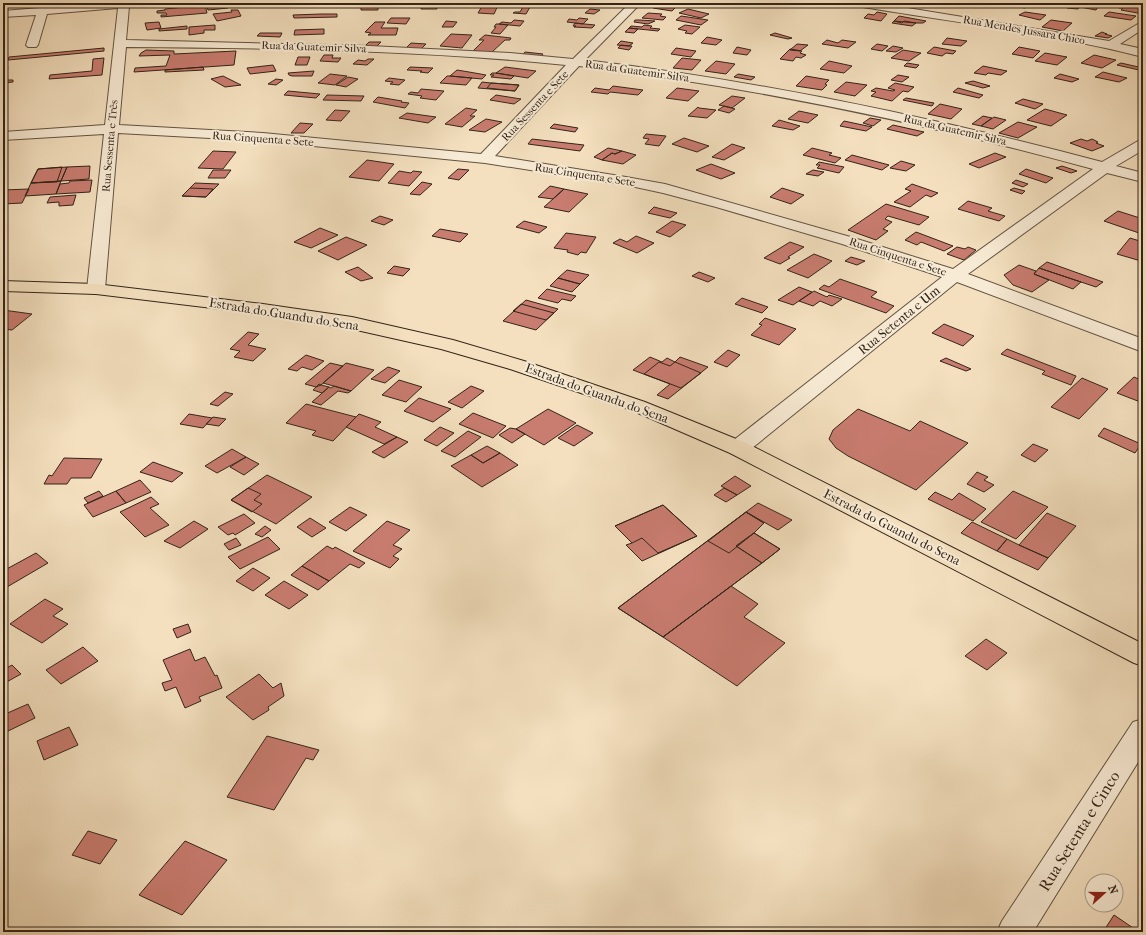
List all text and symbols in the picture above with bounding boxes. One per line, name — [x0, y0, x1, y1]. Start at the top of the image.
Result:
street label: Rua Mendes Jussara Chico — [962, 13, 1086, 47]
street label: Rua da Guatemir Silva — [261, 39, 368, 55]
street label: Rua da Guatemir Silva — [584, 57, 691, 85]
street label: Rua Sessenta e Sete — [499, 67, 572, 144]
street label: Rua Sessenta e Três — [99, 99, 121, 193]
street label: Rua da Guatemir Silva — [902, 112, 1009, 148]
street label: Rua Cinquenta e Sete — [212, 129, 315, 149]
street label: Rua Cinquenta e Sete — [534, 161, 637, 189]
street label: Rua Cinquenta e Sete — [848, 235, 949, 279]
street label: Rua Setenta e Um — [855, 282, 943, 357]
street label: Estrada do Guandu do Sena — [208, 295, 361, 333]
street label: Estrada do Guandu do Sena — [523, 360, 672, 426]
street label: Estrada do Guandu do Sena — [821, 486, 964, 569]
street label: Rua Setenta e Cinco — [1034, 768, 1124, 894]
north arrow — [1084, 873, 1124, 913]
text: N — [1105, 883, 1121, 896]

